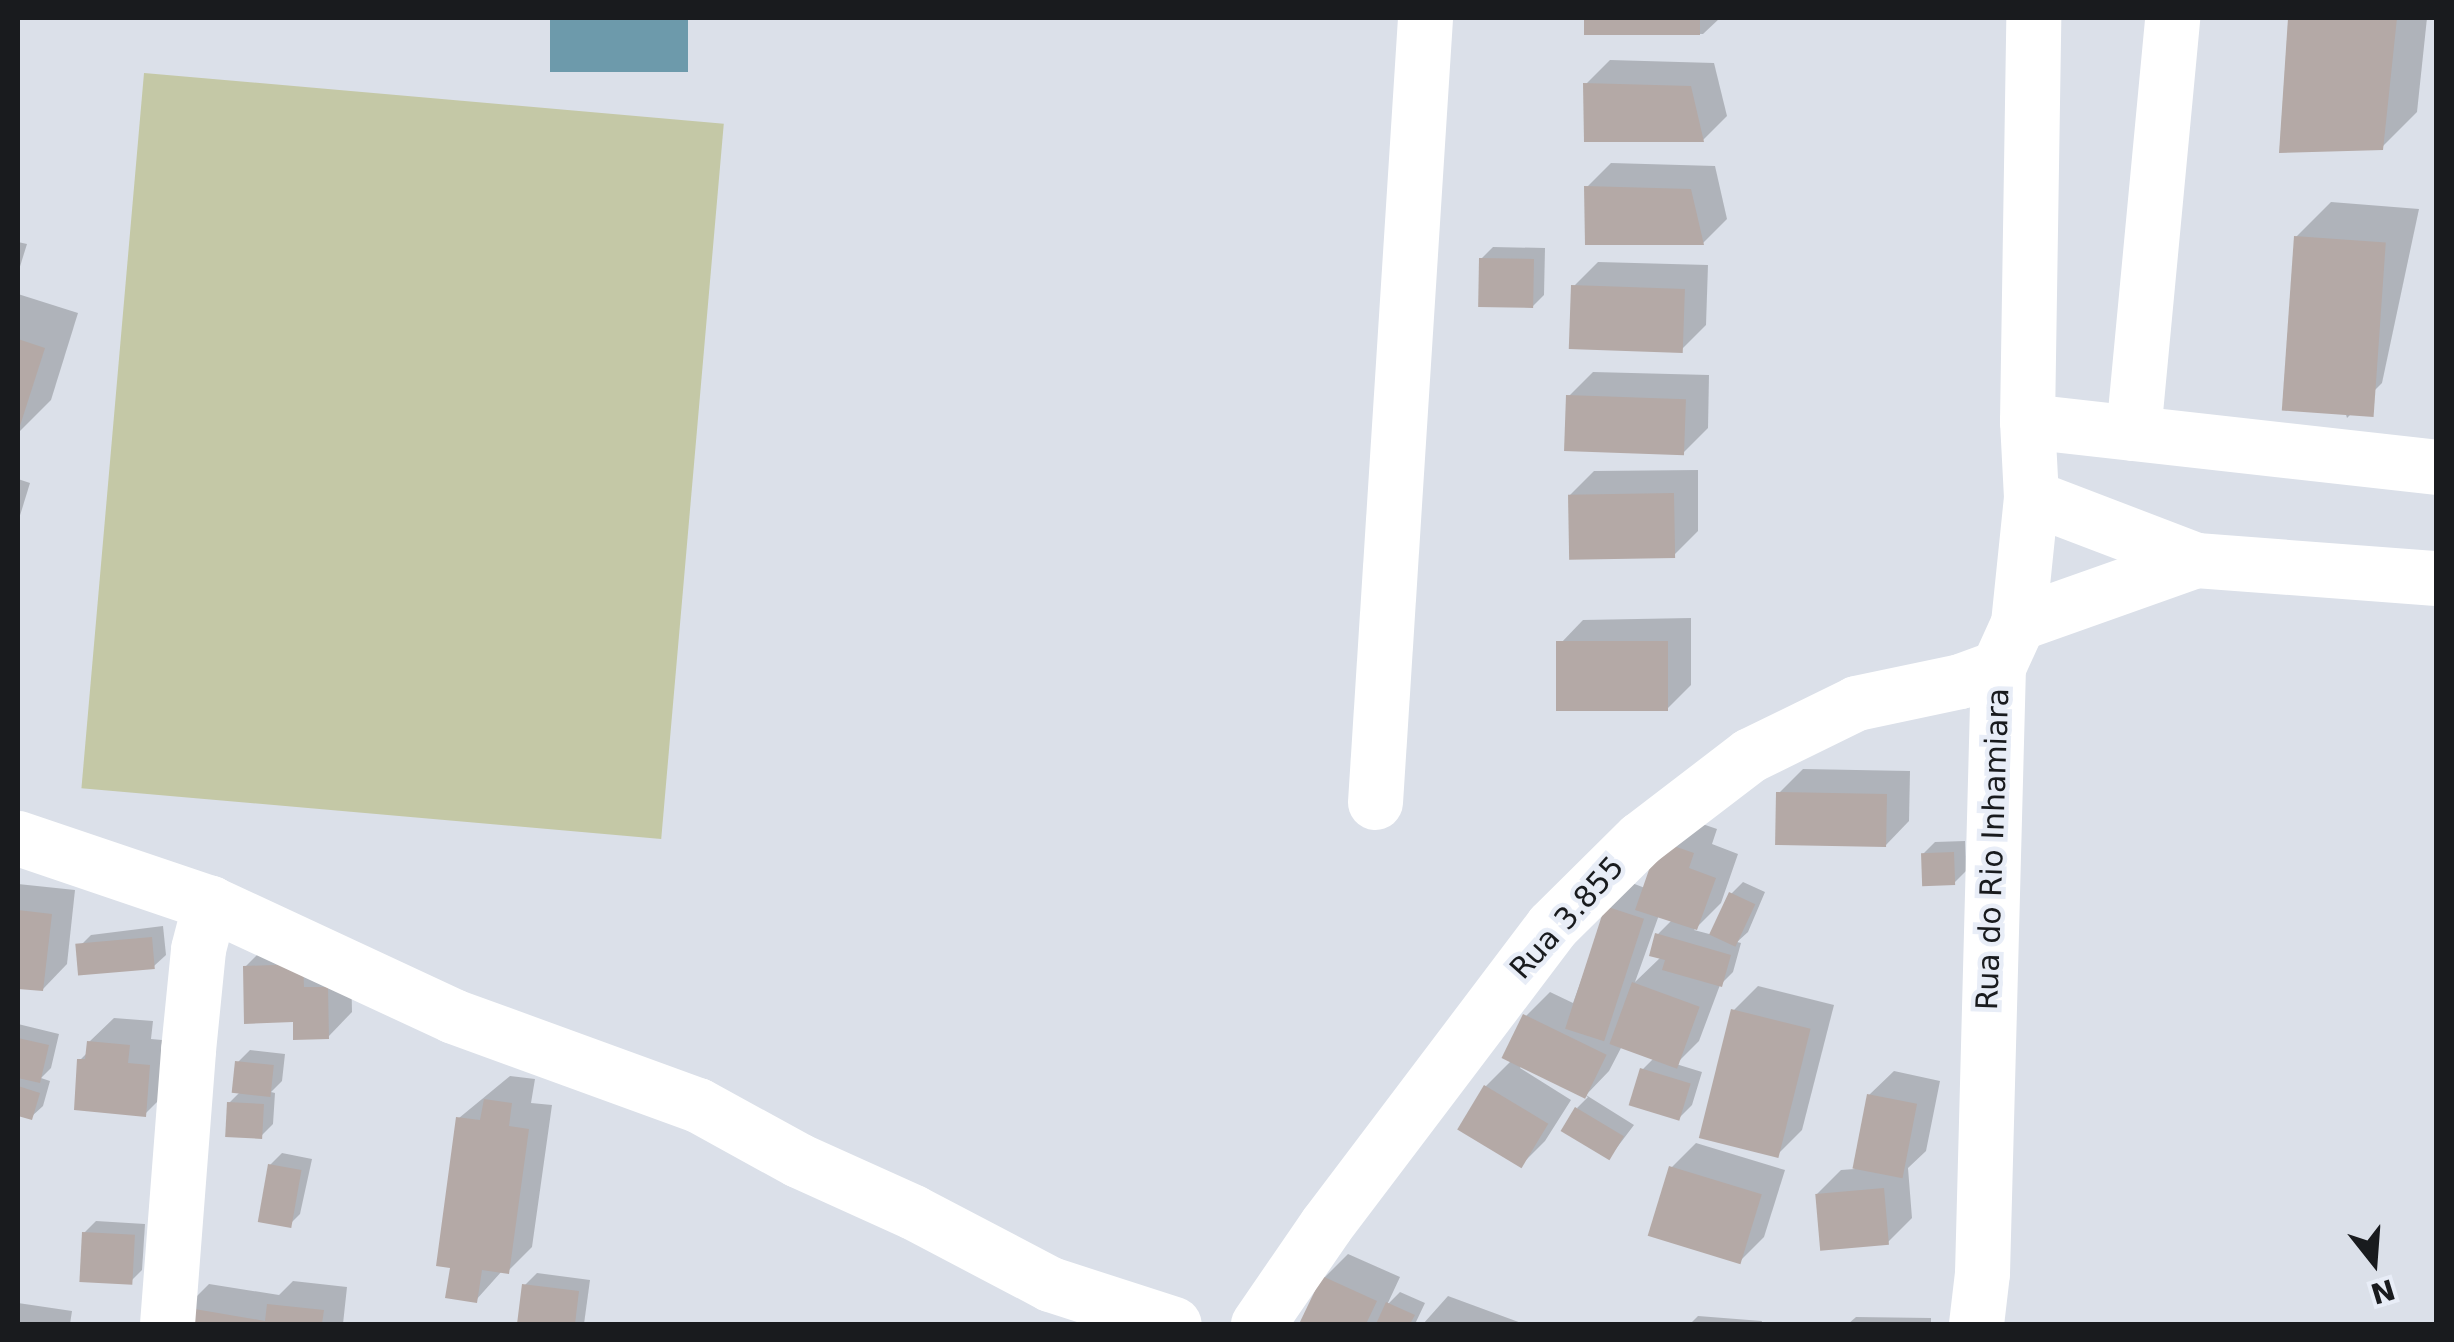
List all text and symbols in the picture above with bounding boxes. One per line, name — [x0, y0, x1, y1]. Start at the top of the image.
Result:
street label: Rua do Rio Inhamiara — [1969, 687, 2017, 1011]
street label: Rua 3.855 — [1503, 849, 1631, 987]
north arrow — [2324, 1212, 2424, 1312]
text: N — [2367, 1272, 2399, 1310]

